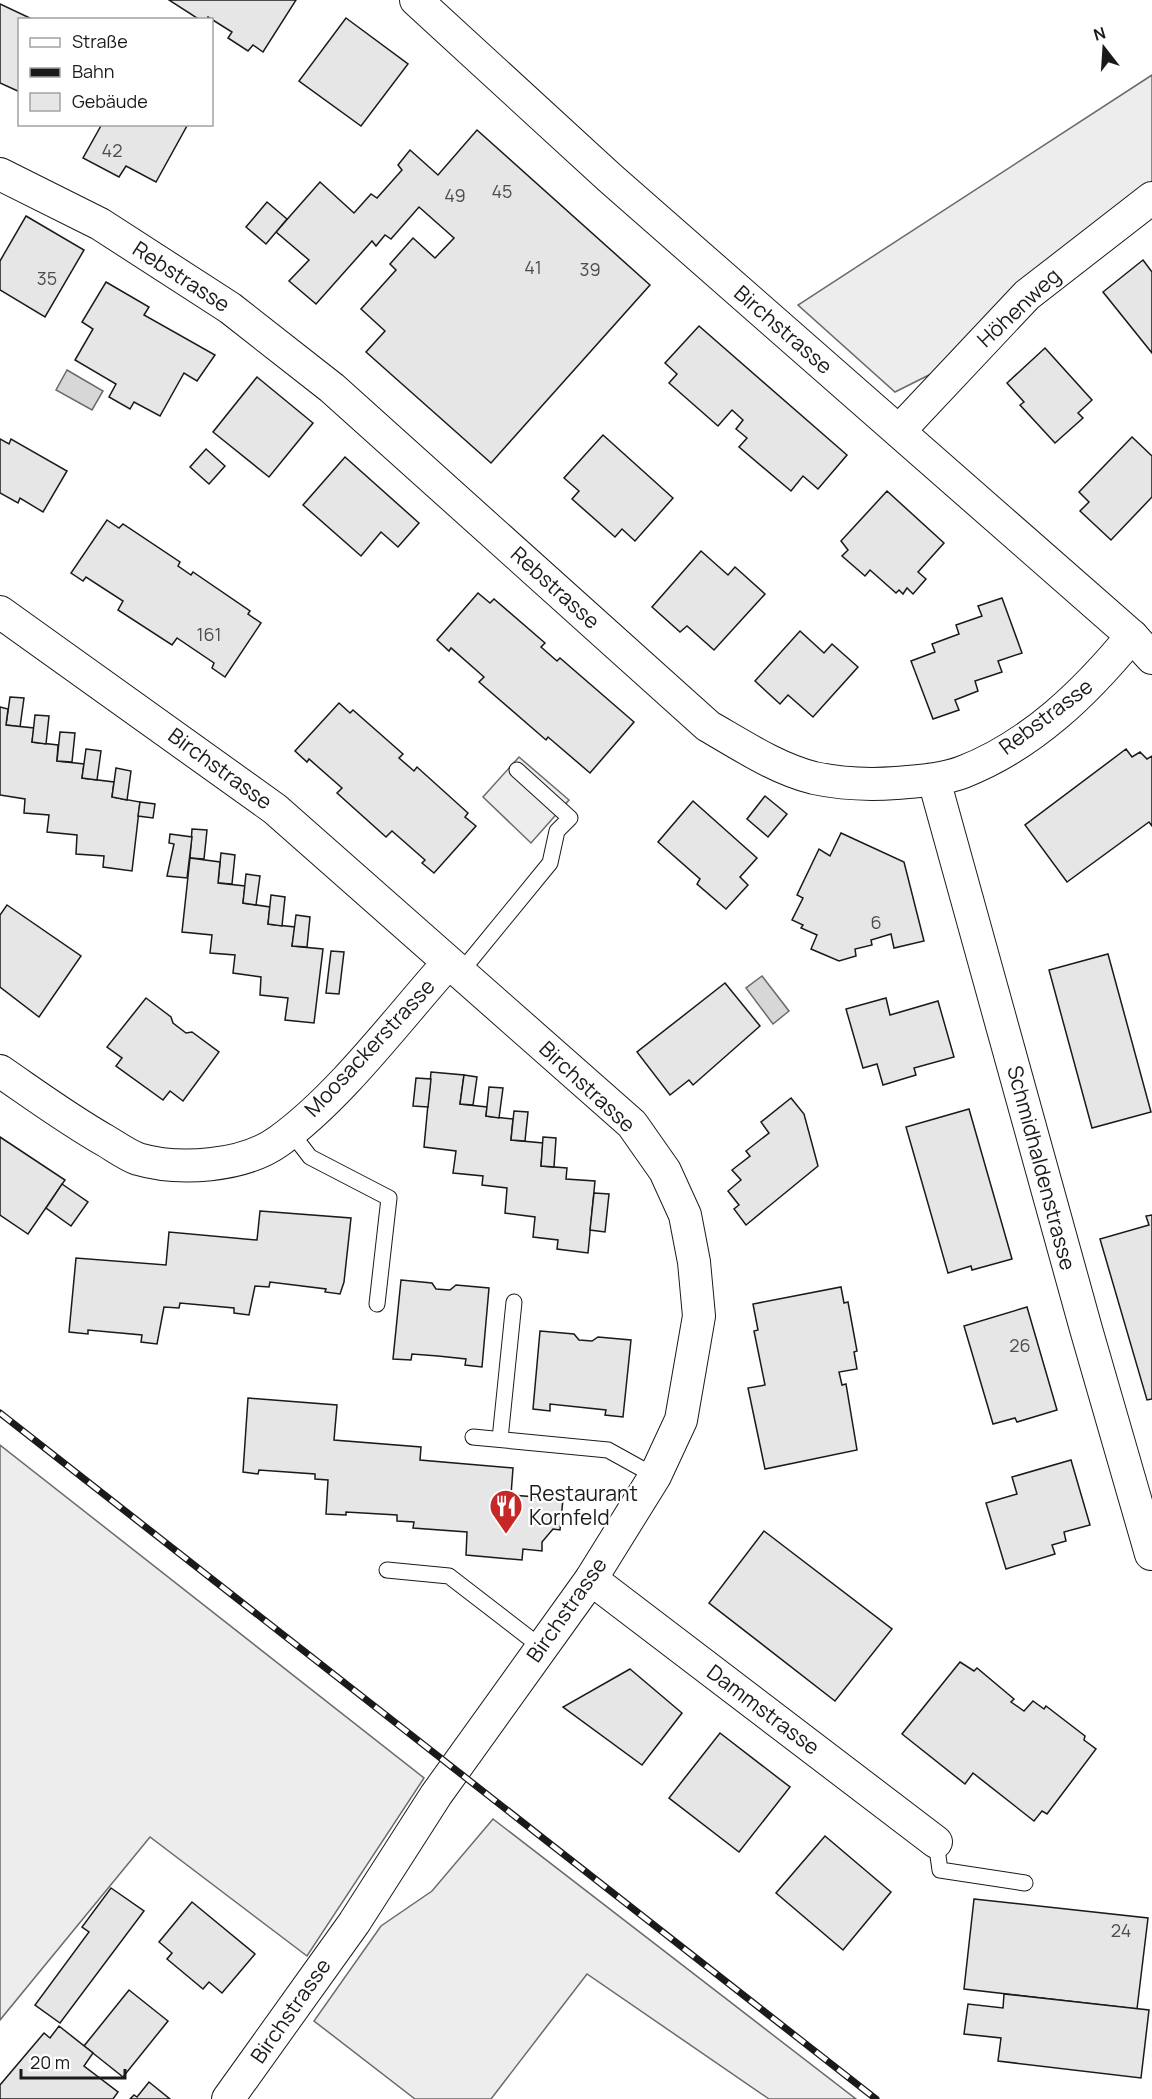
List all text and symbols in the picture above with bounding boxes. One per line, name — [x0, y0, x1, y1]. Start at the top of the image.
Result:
legend — [18, 18, 213, 126]
north arrow — [1074, 18, 1134, 78]
text: N — [1091, 21, 1108, 46]
text: Straße — [72, 29, 128, 53]
text: Bahn — [72, 59, 114, 83]
text: Gebäude — [72, 89, 148, 113]
house number: 42 — [102, 138, 122, 162]
house number: 45 — [491, 179, 513, 203]
house number: 49 — [444, 183, 466, 207]
street label: Rebstrasse — [128, 234, 235, 318]
house number: 41 — [524, 255, 542, 279]
house number: 39 — [579, 257, 601, 281]
street label: Höhenweg — [971, 262, 1066, 353]
house number: 35 — [37, 266, 57, 290]
street label: Birchstrasse — [729, 279, 839, 380]
street label: Rebstrasse — [505, 540, 606, 635]
house number: 161 — [197, 622, 221, 646]
street label: Rebstrasse — [993, 672, 1098, 761]
street label: Birchstrasse — [163, 721, 278, 815]
house number: 6 — [870, 910, 882, 934]
street label: Moosackerstrasse — [298, 972, 441, 1122]
street label: Birchstrasse — [534, 1034, 642, 1138]
street label: Schmidhaldenstrasse — [1001, 1062, 1083, 1273]
house number: 26 — [1009, 1333, 1031, 1357]
place label: Restaurant Kornfeld — [529, 1479, 638, 1531]
restaurant icon: Restaurant Kornfeld — [488, 1488, 524, 1535]
street label: Birchstrasse — [520, 1552, 613, 1667]
street label: Dammstrasse — [702, 1658, 826, 1761]
house number: 24 — [1111, 1918, 1131, 1942]
street label: Birchstrasse — [244, 1953, 337, 2068]
scale bar — [21, 2042, 124, 2080]
text: 20 m — [30, 2050, 70, 2074]

